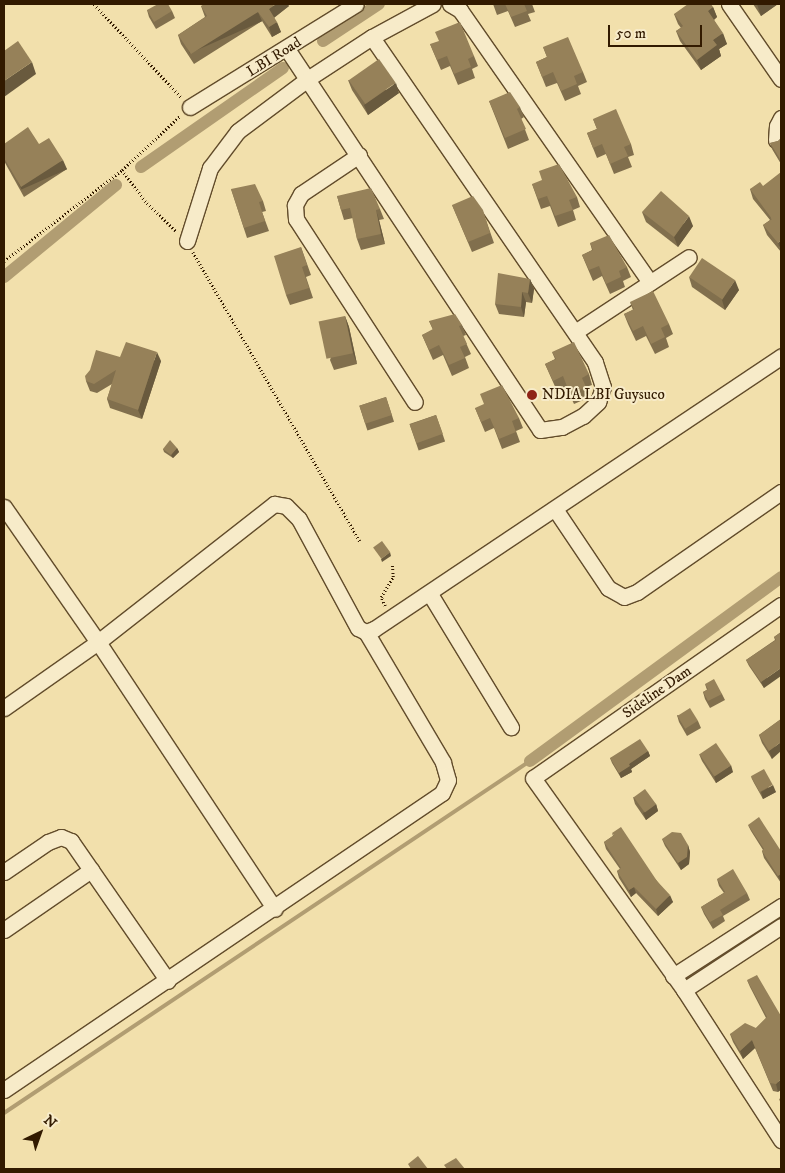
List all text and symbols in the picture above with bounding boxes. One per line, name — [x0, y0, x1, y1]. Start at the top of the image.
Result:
scale bar — [610, 15, 704, 47]
text: 50 m — [616, 24, 646, 43]
street label: LBI Road — [243, 33, 305, 81]
place label: NDIA LBI Guysuco — [542, 386, 665, 404]
marker: NDIA LBI Guysuco — [526, 389, 538, 401]
street label: Sideline Dam — [619, 662, 695, 722]
north arrow — [15, 1108, 65, 1158]
text: N — [40, 1111, 60, 1132]

